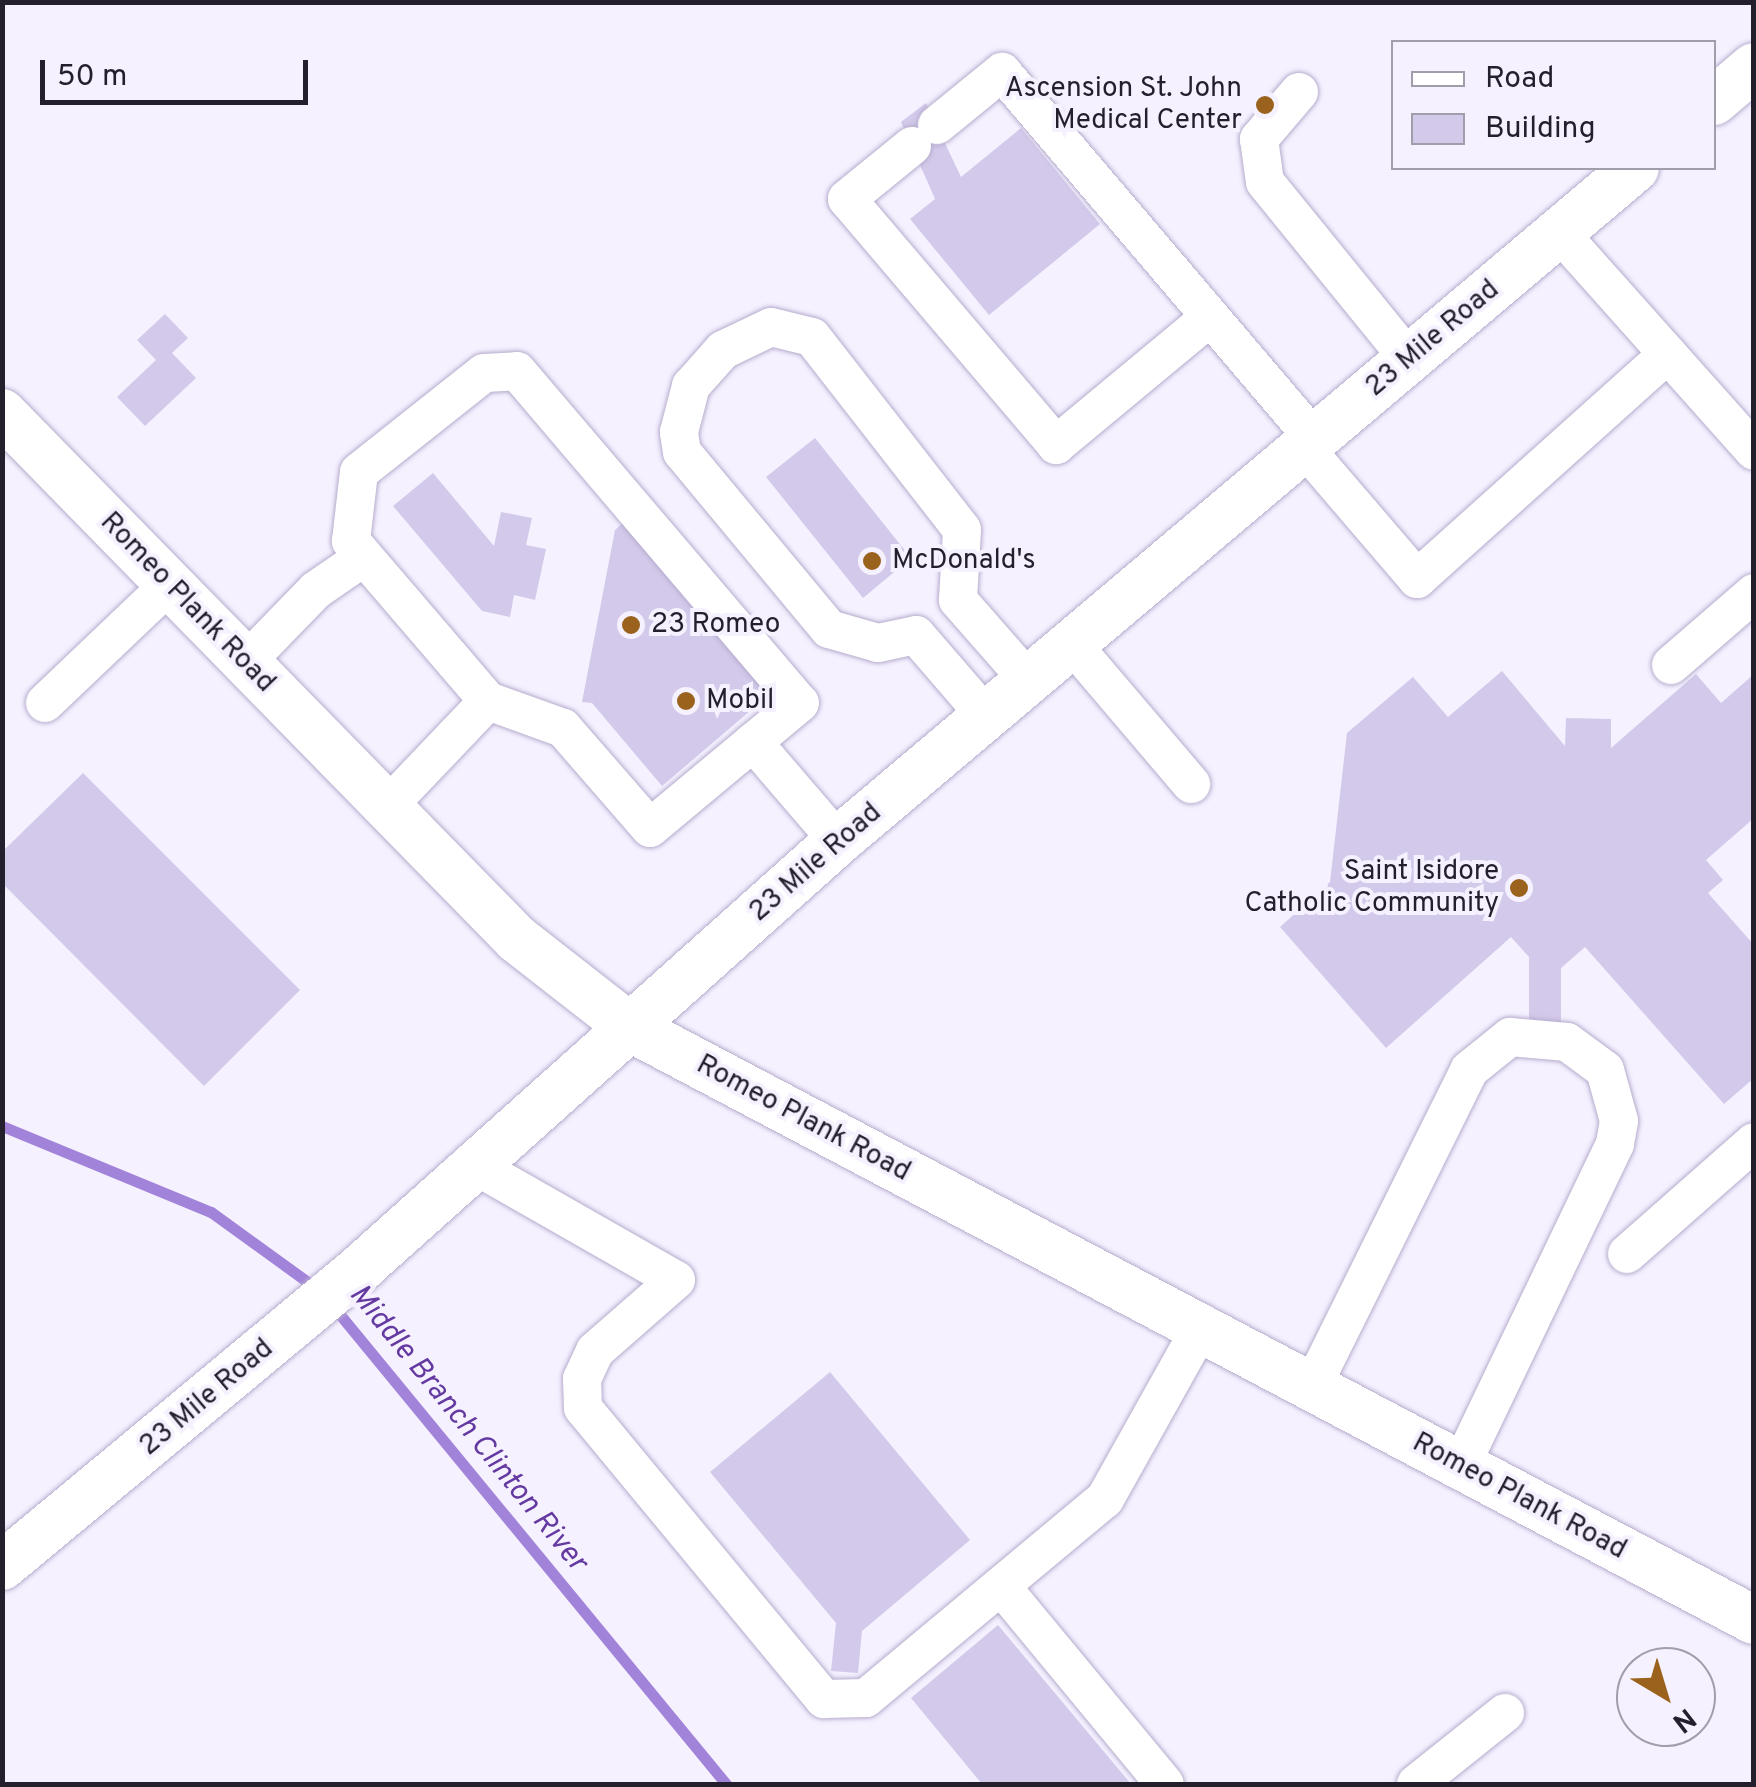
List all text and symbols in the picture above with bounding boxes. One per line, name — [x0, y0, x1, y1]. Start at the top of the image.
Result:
scale bar — [45, 40, 312, 102]
legend — [1391, 40, 1716, 170]
text: 50 m — [57, 59, 127, 96]
text: Road — [1485, 61, 1554, 98]
place label: Ascension St. John Medical Center — [1005, 72, 1242, 138]
marker: Ascension St. John Medical Center — [1252, 92, 1278, 118]
text: Building — [1485, 111, 1596, 148]
street label: 23 Mile Road — [1359, 273, 1507, 405]
street label: Romeo Plank Road — [92, 506, 282, 700]
place label: McDonald's — [892, 544, 1036, 578]
marker: McDonald's — [861, 550, 883, 572]
place label: 23 Romeo — [651, 608, 780, 642]
marker: 23 Romeo — [620, 614, 642, 636]
place label: Mobil — [706, 684, 774, 718]
marker: Mobil — [675, 690, 697, 712]
street label: 23 Mile Road — [743, 797, 889, 929]
place label: Saint Isidore Catholic Community — [1244, 855, 1499, 921]
marker: Saint Isidore Catholic Community — [1508, 877, 1530, 899]
street label: Romeo Plank Road — [690, 1048, 916, 1190]
water label: Middle Branch Clinton River — [340, 1278, 594, 1580]
street label: 23 Mile Road — [133, 1332, 281, 1464]
street label: Romeo Plank Road — [1406, 1426, 1632, 1568]
north arrow — [1616, 1647, 1716, 1747]
text: N — [1664, 1699, 1702, 1739]

